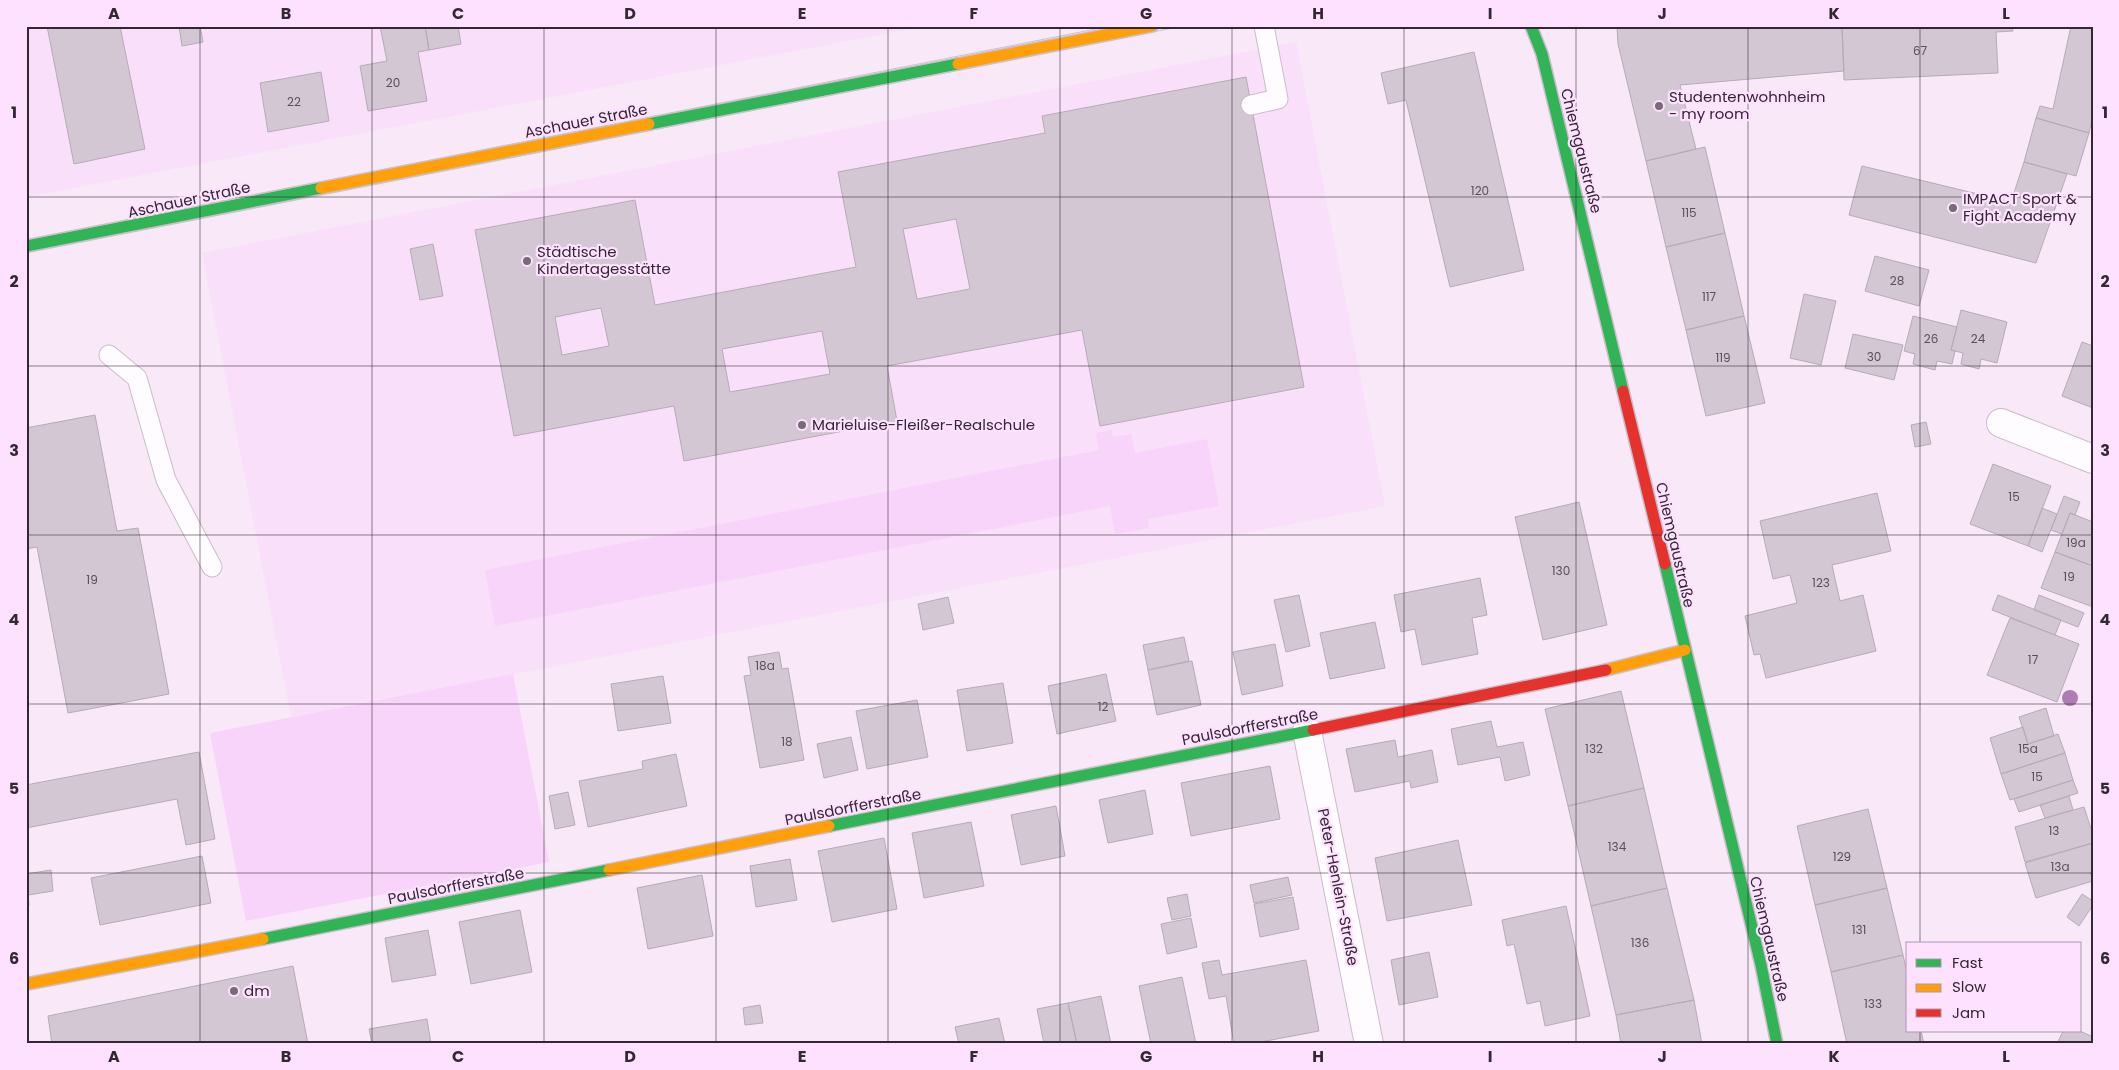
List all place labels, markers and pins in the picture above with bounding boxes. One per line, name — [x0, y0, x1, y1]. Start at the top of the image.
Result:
place label: Studentenwohnheim - my room — [1669, 86, 1825, 124]
marker: Studentenwohnheim - my room — [1653, 100, 1665, 112]
place label: IMPACT Sport & Fight Academy — [1963, 188, 2077, 226]
marker: IMPACT Sport & Fight Academy — [1947, 202, 1959, 214]
place label: Städtische Kindertagesstätte — [537, 241, 671, 279]
marker: Städtische Kindertagesstätte — [521, 255, 533, 267]
place label: Marieluise-Fleißer-Realschule — [812, 414, 1035, 435]
marker: Marieluise-Fleißer-Realschule — [796, 419, 808, 431]
place label: dm — [244, 980, 270, 1001]
marker: dm — [228, 985, 240, 997]

